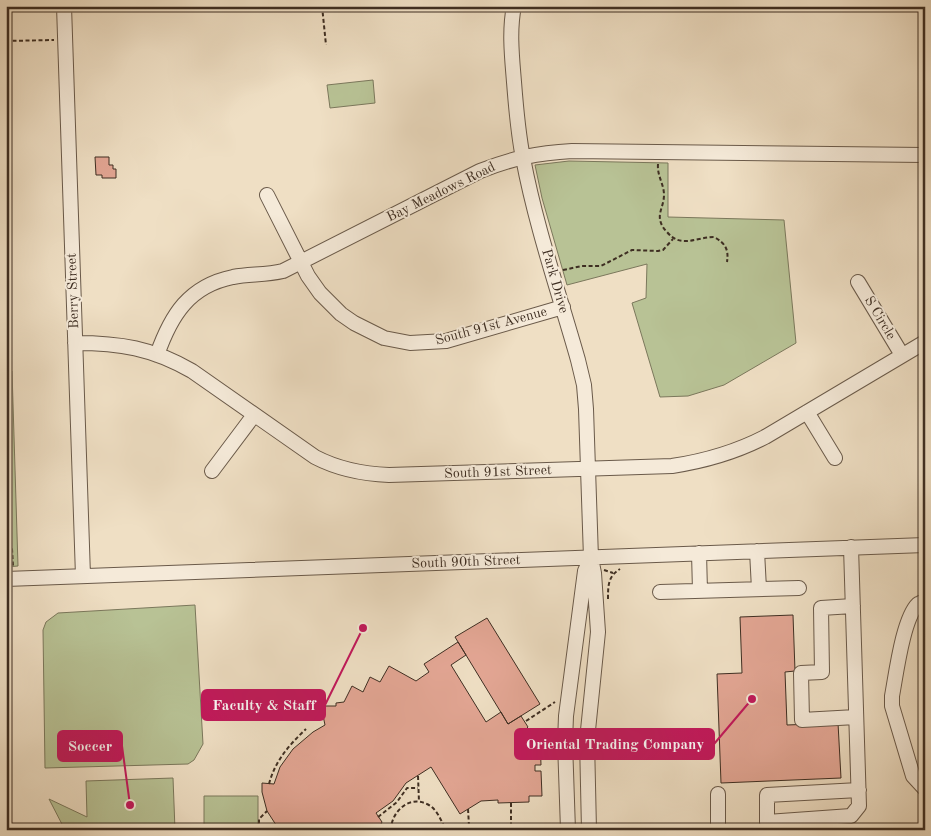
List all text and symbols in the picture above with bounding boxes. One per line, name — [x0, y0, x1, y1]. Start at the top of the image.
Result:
street label: Bay Meadows Road — [385, 160, 497, 224]
street label: Park Drive — [539, 247, 571, 315]
street label: Berry Street — [65, 253, 81, 329]
street label: S Circle — [862, 294, 898, 342]
street label: South 91st Avenue — [434, 304, 548, 348]
street label: South 91st Street — [444, 463, 552, 481]
street label: South 90th Street — [411, 553, 521, 571]
callout: Faculty & Staff — [202, 690, 325, 720]
text: Faculty & Staff — [212, 699, 317, 714]
callout: Oriental Trading Company — [515, 729, 714, 759]
callout: Soccer — [58, 731, 122, 761]
text: Oriental Trading Company — [526, 738, 704, 753]
text: Soccer — [68, 740, 113, 755]

